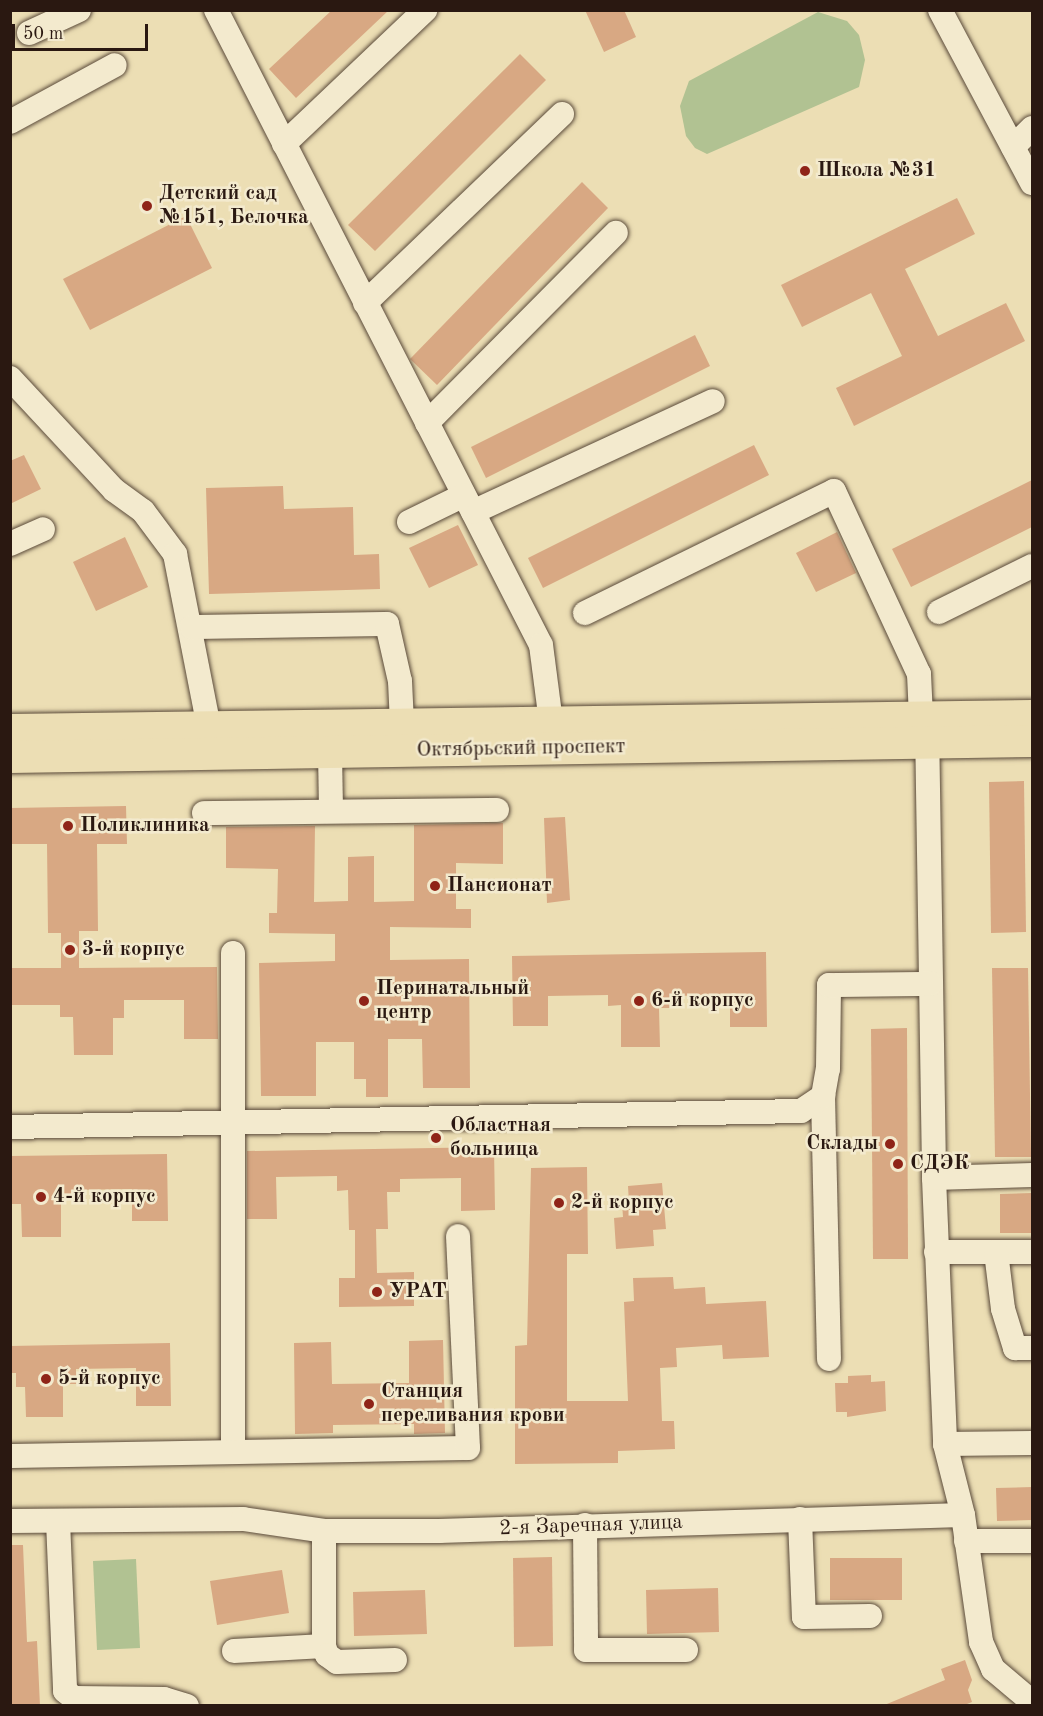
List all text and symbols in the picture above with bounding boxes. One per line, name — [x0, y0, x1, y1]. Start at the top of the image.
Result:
scale bar — [15, 12, 152, 50]
text: 50 m — [23, 25, 63, 43]
place label: Школа №31 — [817, 158, 936, 184]
marker: Школа №31 — [798, 164, 812, 178]
place label: Детский сад №151, Белочка — [159, 181, 309, 231]
marker: Детский сад №151, Белочка — [140, 199, 154, 213]
street label: Октябрьский проспект — [416, 735, 626, 763]
place label: Поликлиника — [80, 813, 210, 839]
marker: Поликлиника — [61, 819, 75, 833]
place label: Пансионат — [447, 873, 552, 899]
marker: Пансионат — [428, 879, 442, 893]
place label: 3-й корпус — [82, 937, 185, 963]
marker: 3-й корпус — [63, 943, 77, 957]
place label: Перинатальный центр — [376, 976, 529, 1026]
place label: 6-й корпус — [651, 988, 754, 1014]
marker: Перинатальный центр — [357, 994, 371, 1008]
marker: 6-й корпус — [632, 994, 646, 1008]
place label: Областная больница — [450, 1113, 551, 1163]
marker: Областная больница — [427, 1129, 445, 1147]
place label: Склады — [806, 1131, 878, 1157]
marker: Склады — [883, 1137, 897, 1151]
place label: СДЭК — [910, 1151, 969, 1177]
marker: СДЭК — [891, 1157, 905, 1171]
place label: 4-й корпус — [53, 1184, 156, 1210]
marker: 4-й корпус — [34, 1190, 48, 1204]
place label: 2-й корпус — [571, 1190, 674, 1216]
marker: 2-й корпус — [552, 1196, 566, 1210]
place label: УРАТ — [389, 1279, 447, 1305]
marker: УРАТ — [370, 1285, 384, 1299]
place label: 5-й корпус — [58, 1366, 161, 1392]
marker: 5-й корпус — [39, 1372, 53, 1386]
place label: Станция переливания крови — [381, 1379, 565, 1429]
marker: Станция переливания крови — [362, 1397, 376, 1411]
street label: 2-я Заречная улица — [499, 1510, 683, 1542]

